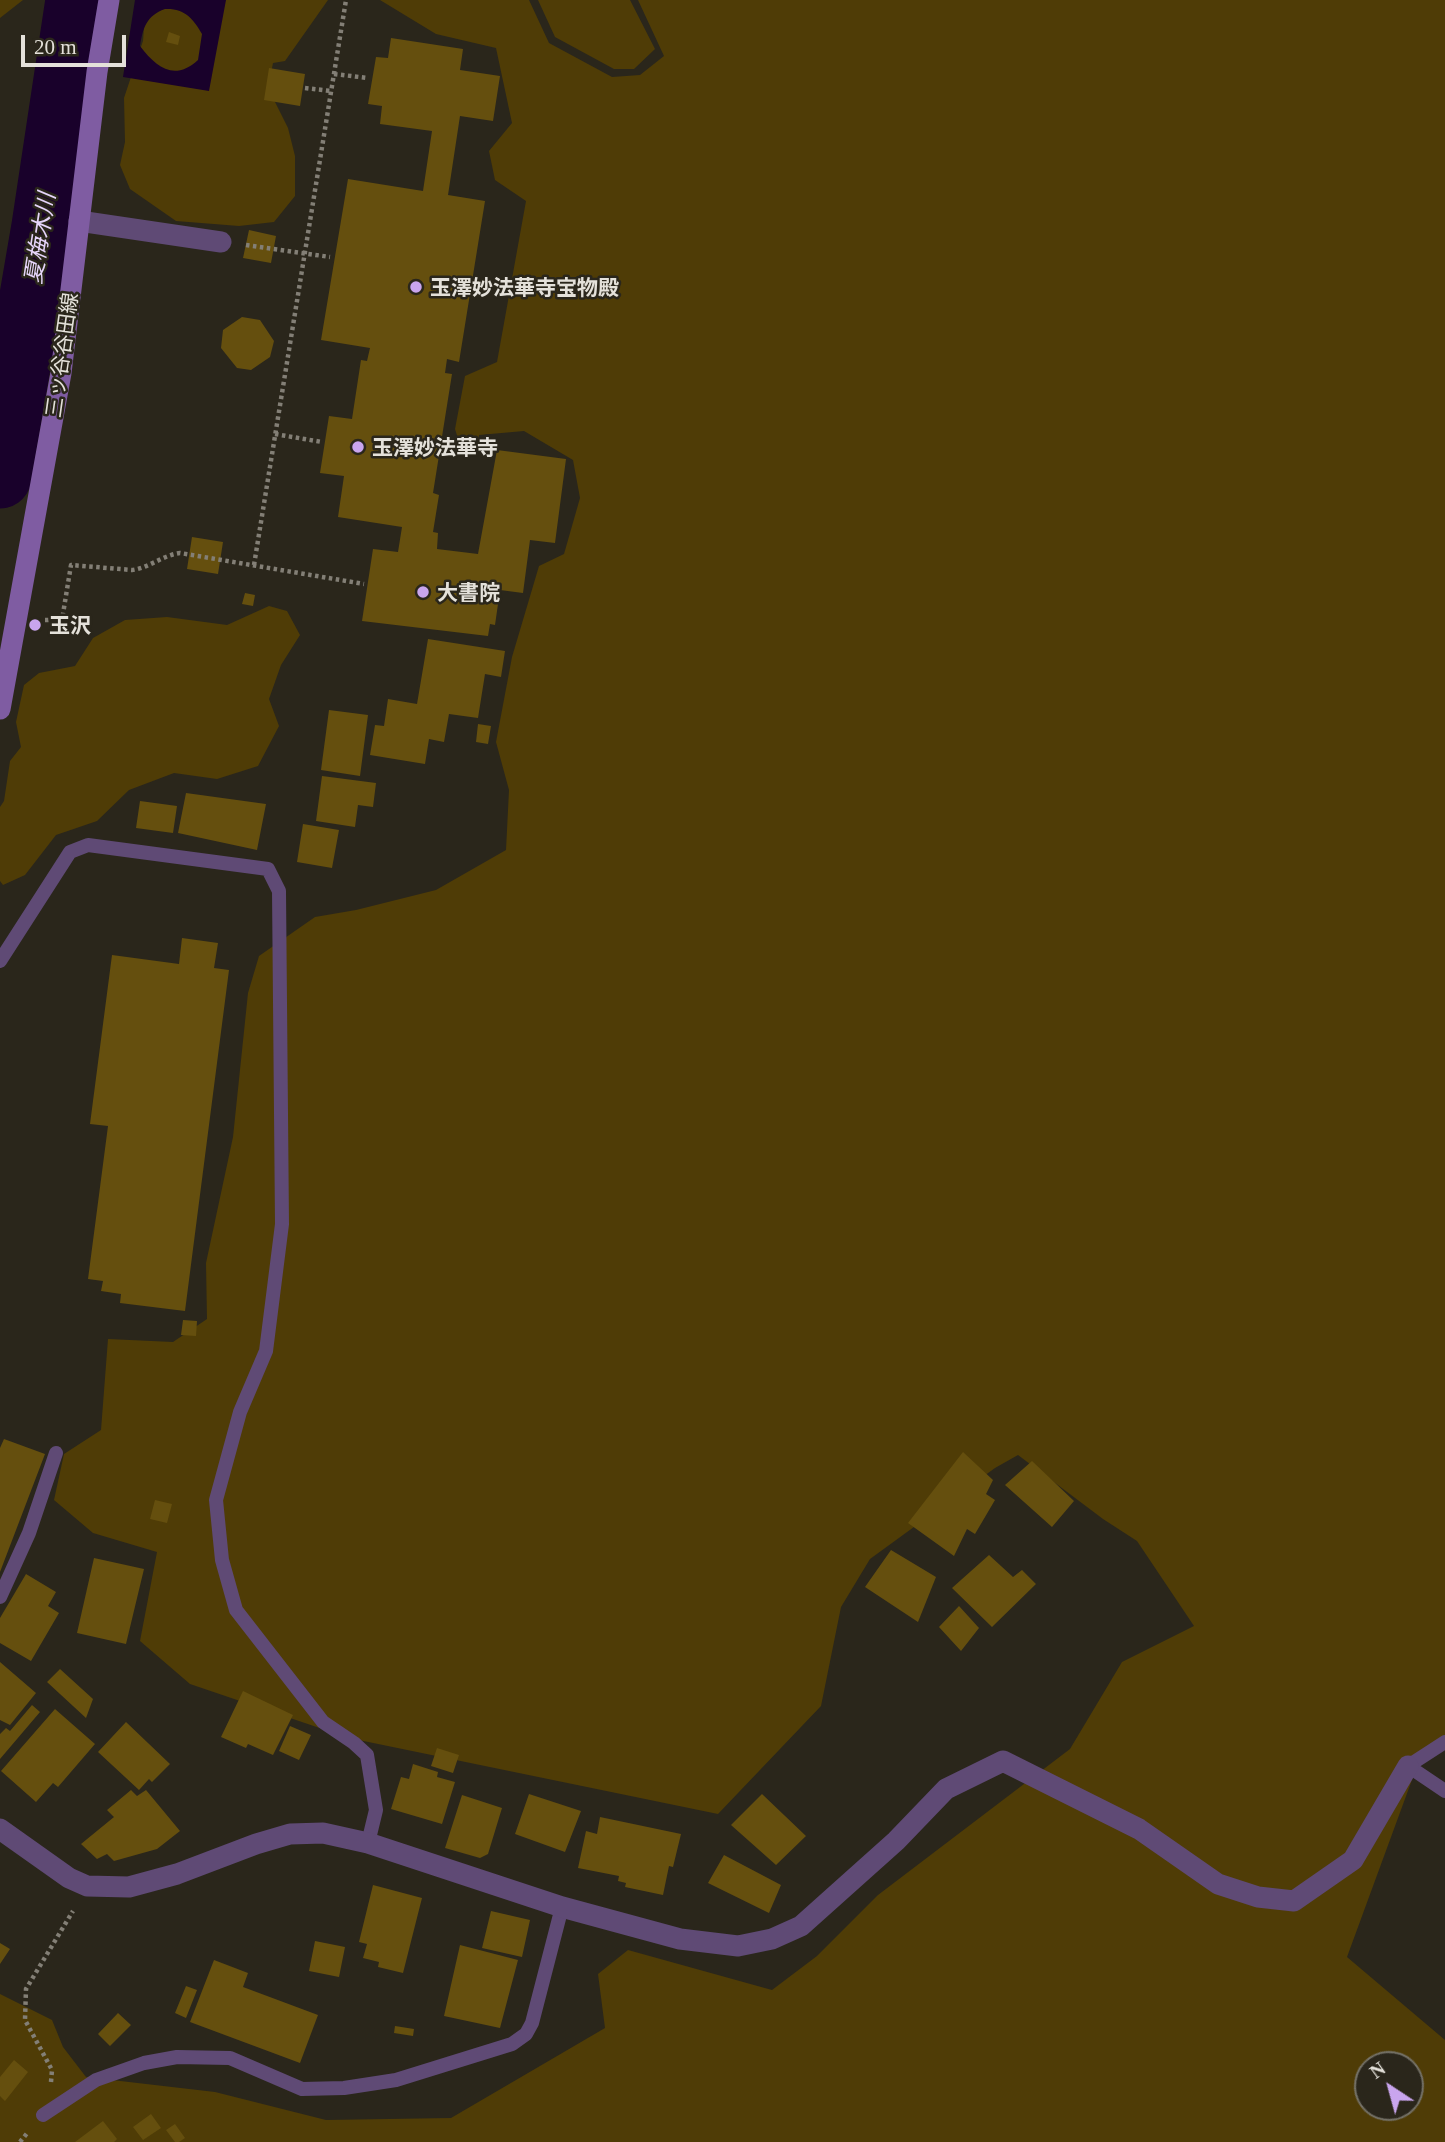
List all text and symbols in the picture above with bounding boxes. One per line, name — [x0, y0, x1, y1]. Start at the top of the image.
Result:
scale bar — [24, 21, 130, 65]
text: 20 m — [34, 35, 77, 59]
water label: 夏梅木川 — [18, 190, 60, 286]
place label: 玉澤妙法華寺宝物殿 — [430, 274, 619, 300]
marker: 玉澤妙法華寺宝物殿 — [408, 279, 424, 295]
street label: 三ッ谷谷田線 — [40, 291, 82, 419]
place label: 玉澤妙法華寺 — [372, 434, 498, 460]
marker: 玉澤妙法華寺 — [350, 439, 366, 455]
place label: 大書院 — [437, 579, 500, 605]
marker: 大書院 — [415, 584, 431, 600]
place label: 玉沢 — [49, 612, 91, 638]
marker: 玉沢 — [27, 617, 43, 633]
north arrow — [1354, 2051, 1424, 2121]
text: N — [1366, 2058, 1389, 2083]

